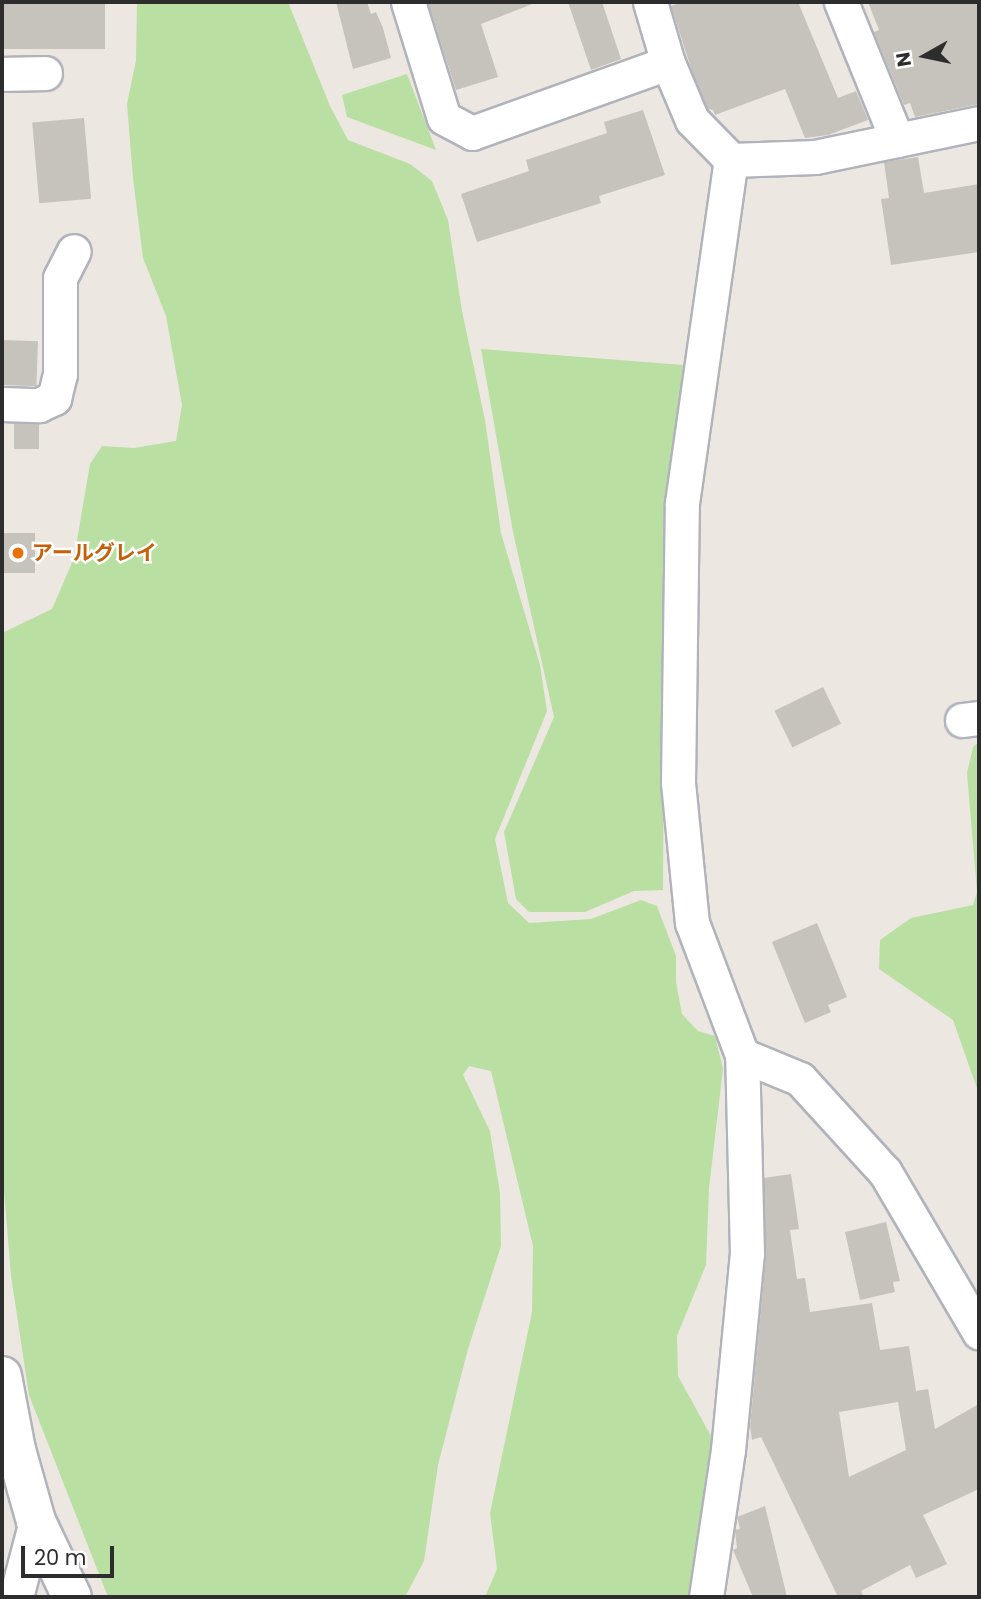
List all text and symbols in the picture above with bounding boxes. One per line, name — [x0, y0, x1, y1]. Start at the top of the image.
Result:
north arrow — [890, 21, 960, 91]
text: N — [889, 50, 918, 69]
place label: アールグレイ — [32, 540, 157, 566]
marker: アールグレイ — [10, 545, 26, 561]
scale bar — [24, 1532, 117, 1576]
text: 20 m — [34, 1543, 87, 1572]

